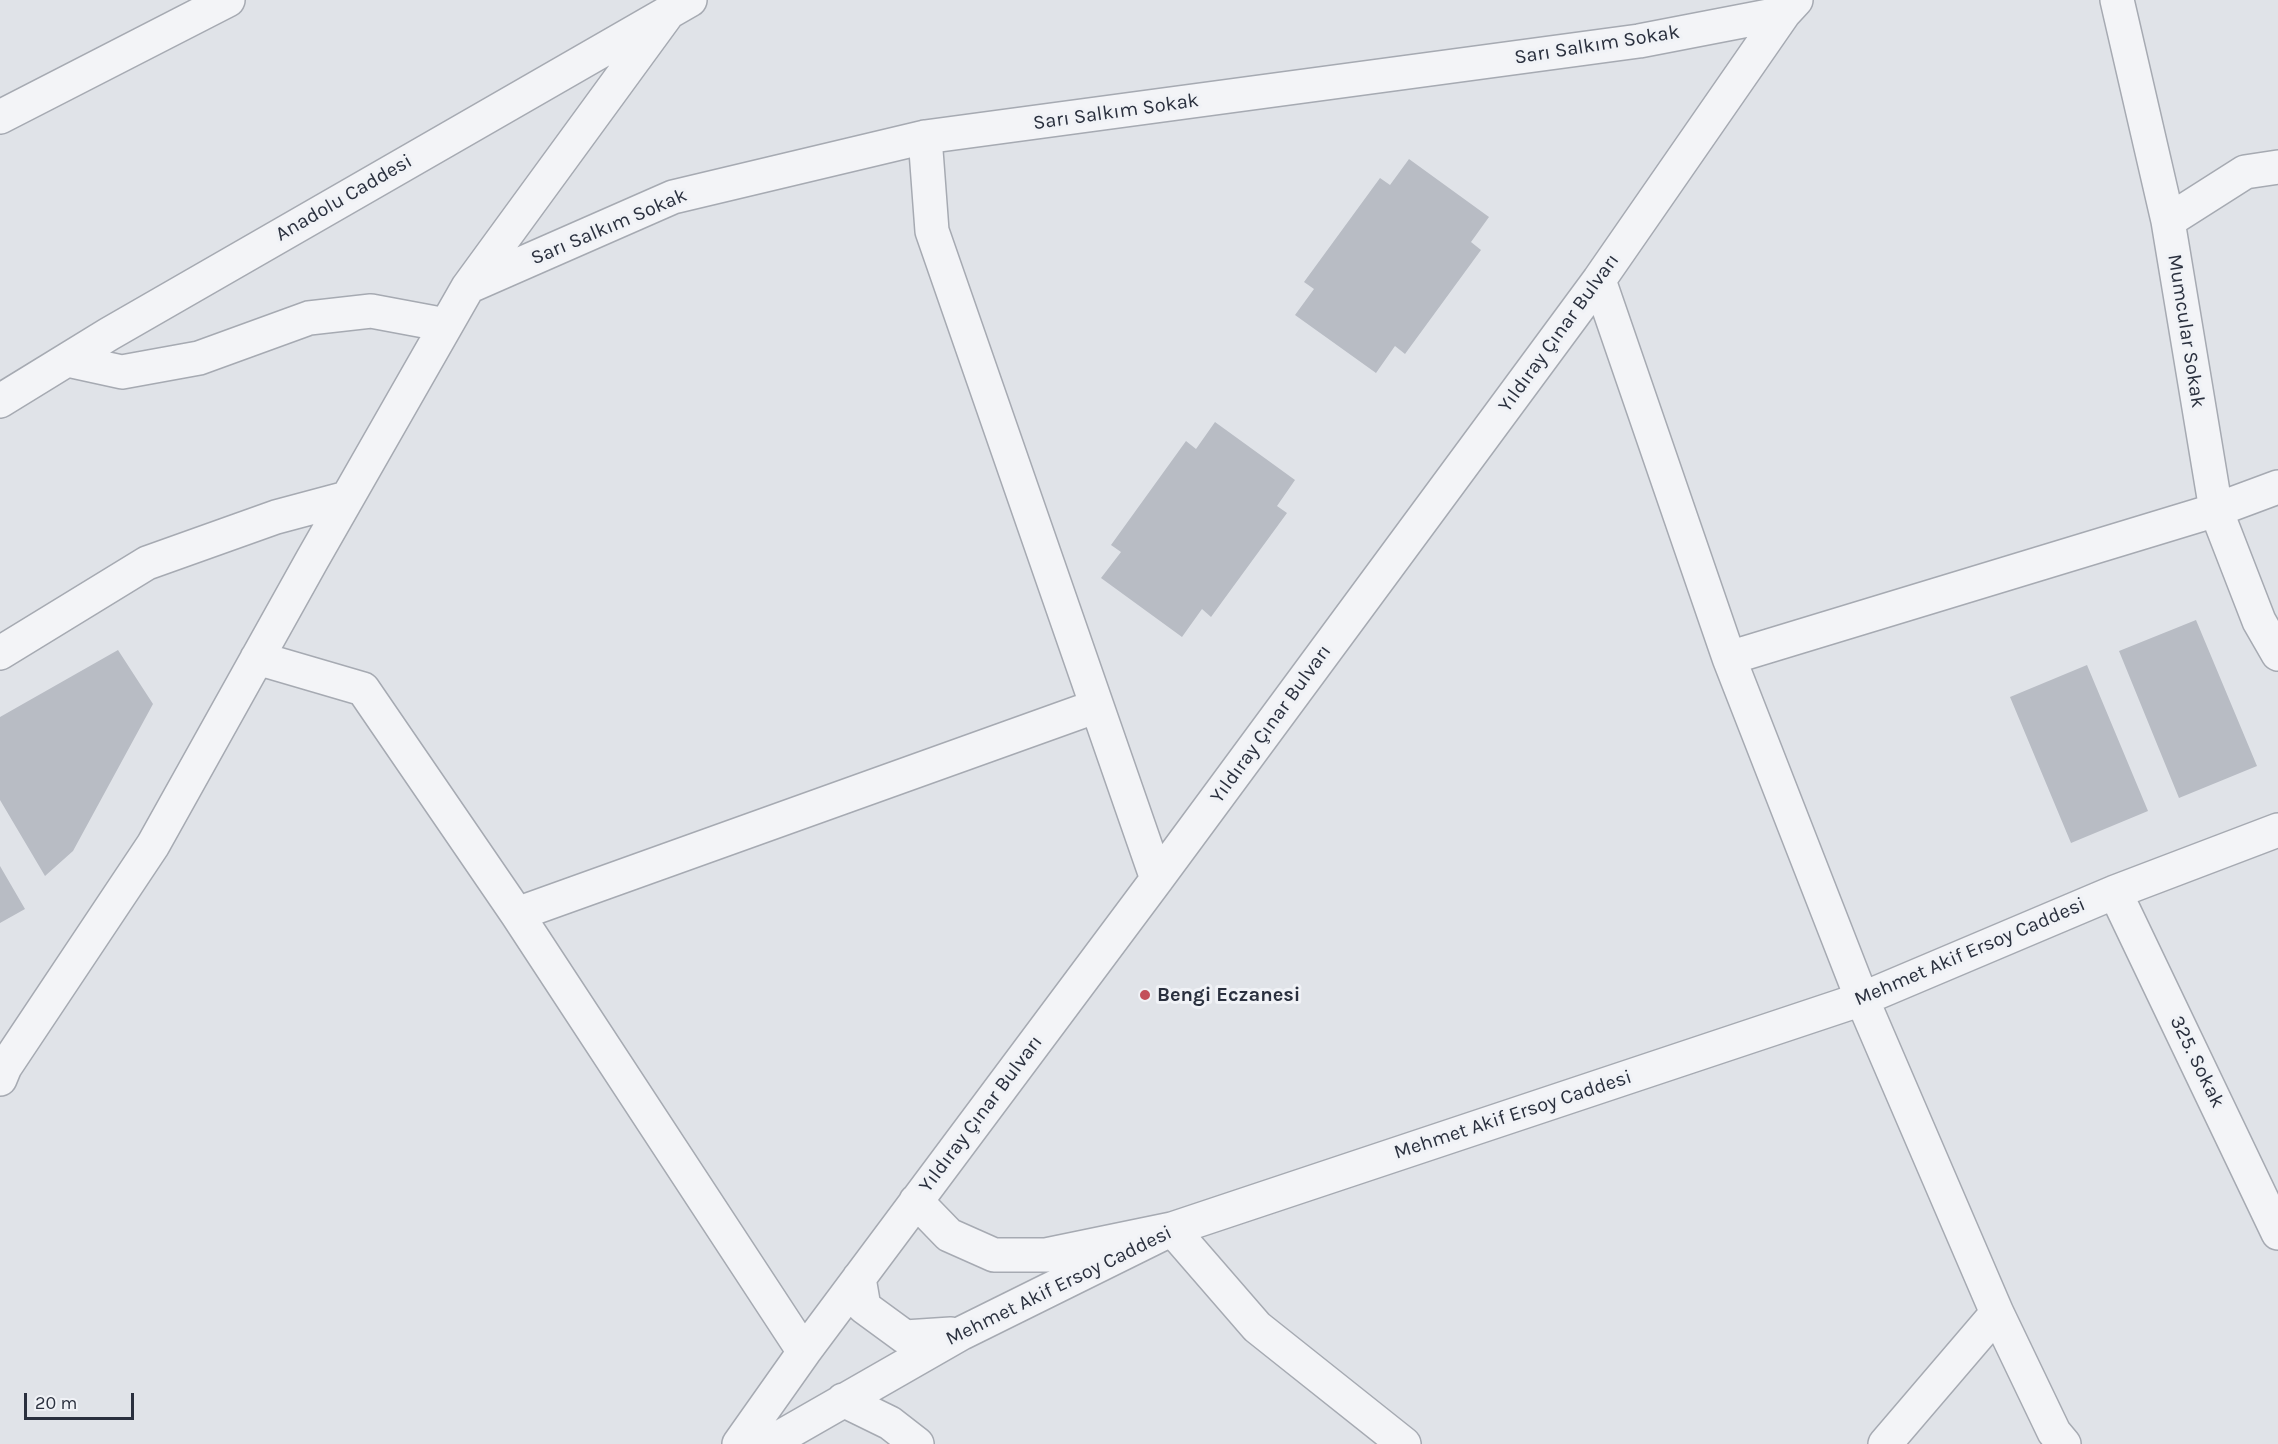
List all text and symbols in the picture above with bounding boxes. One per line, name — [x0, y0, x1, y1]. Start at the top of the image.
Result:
street label: Sarı Salkım Sokak — [1513, 20, 1681, 70]
street label: Sarı Salkım Sokak — [1032, 88, 1200, 136]
street label: Anadolu Caddesi — [272, 149, 416, 247]
street label: Sarı Salkım Sokak — [527, 183, 691, 271]
street label: Yıldıray Çınar Bulvarı — [1493, 249, 1625, 417]
street label: Mumcular Sokak — [2162, 252, 2210, 410]
street label: Yıldıray Çınar Bulvarı — [1205, 640, 1337, 808]
street label: Mehmet Akif Ersoy Caddesi — [1851, 892, 2089, 1012]
place label: Bengi Eczanesi — [1157, 983, 1300, 1007]
marker: Bengi Eczanesi — [1138, 988, 1152, 1002]
street label: 325. Sokak — [2164, 1012, 2230, 1112]
street label: Yıldıray Çınar Bulvarı — [914, 1031, 1048, 1197]
street label: Mehmet Akif Ersoy Caddesi — [1391, 1065, 1635, 1165]
street label: Mehmet Akif Ersoy Caddesi — [942, 1221, 1176, 1351]
scale bar — [27, 1381, 136, 1419]
text: 20 m — [35, 1392, 77, 1414]

